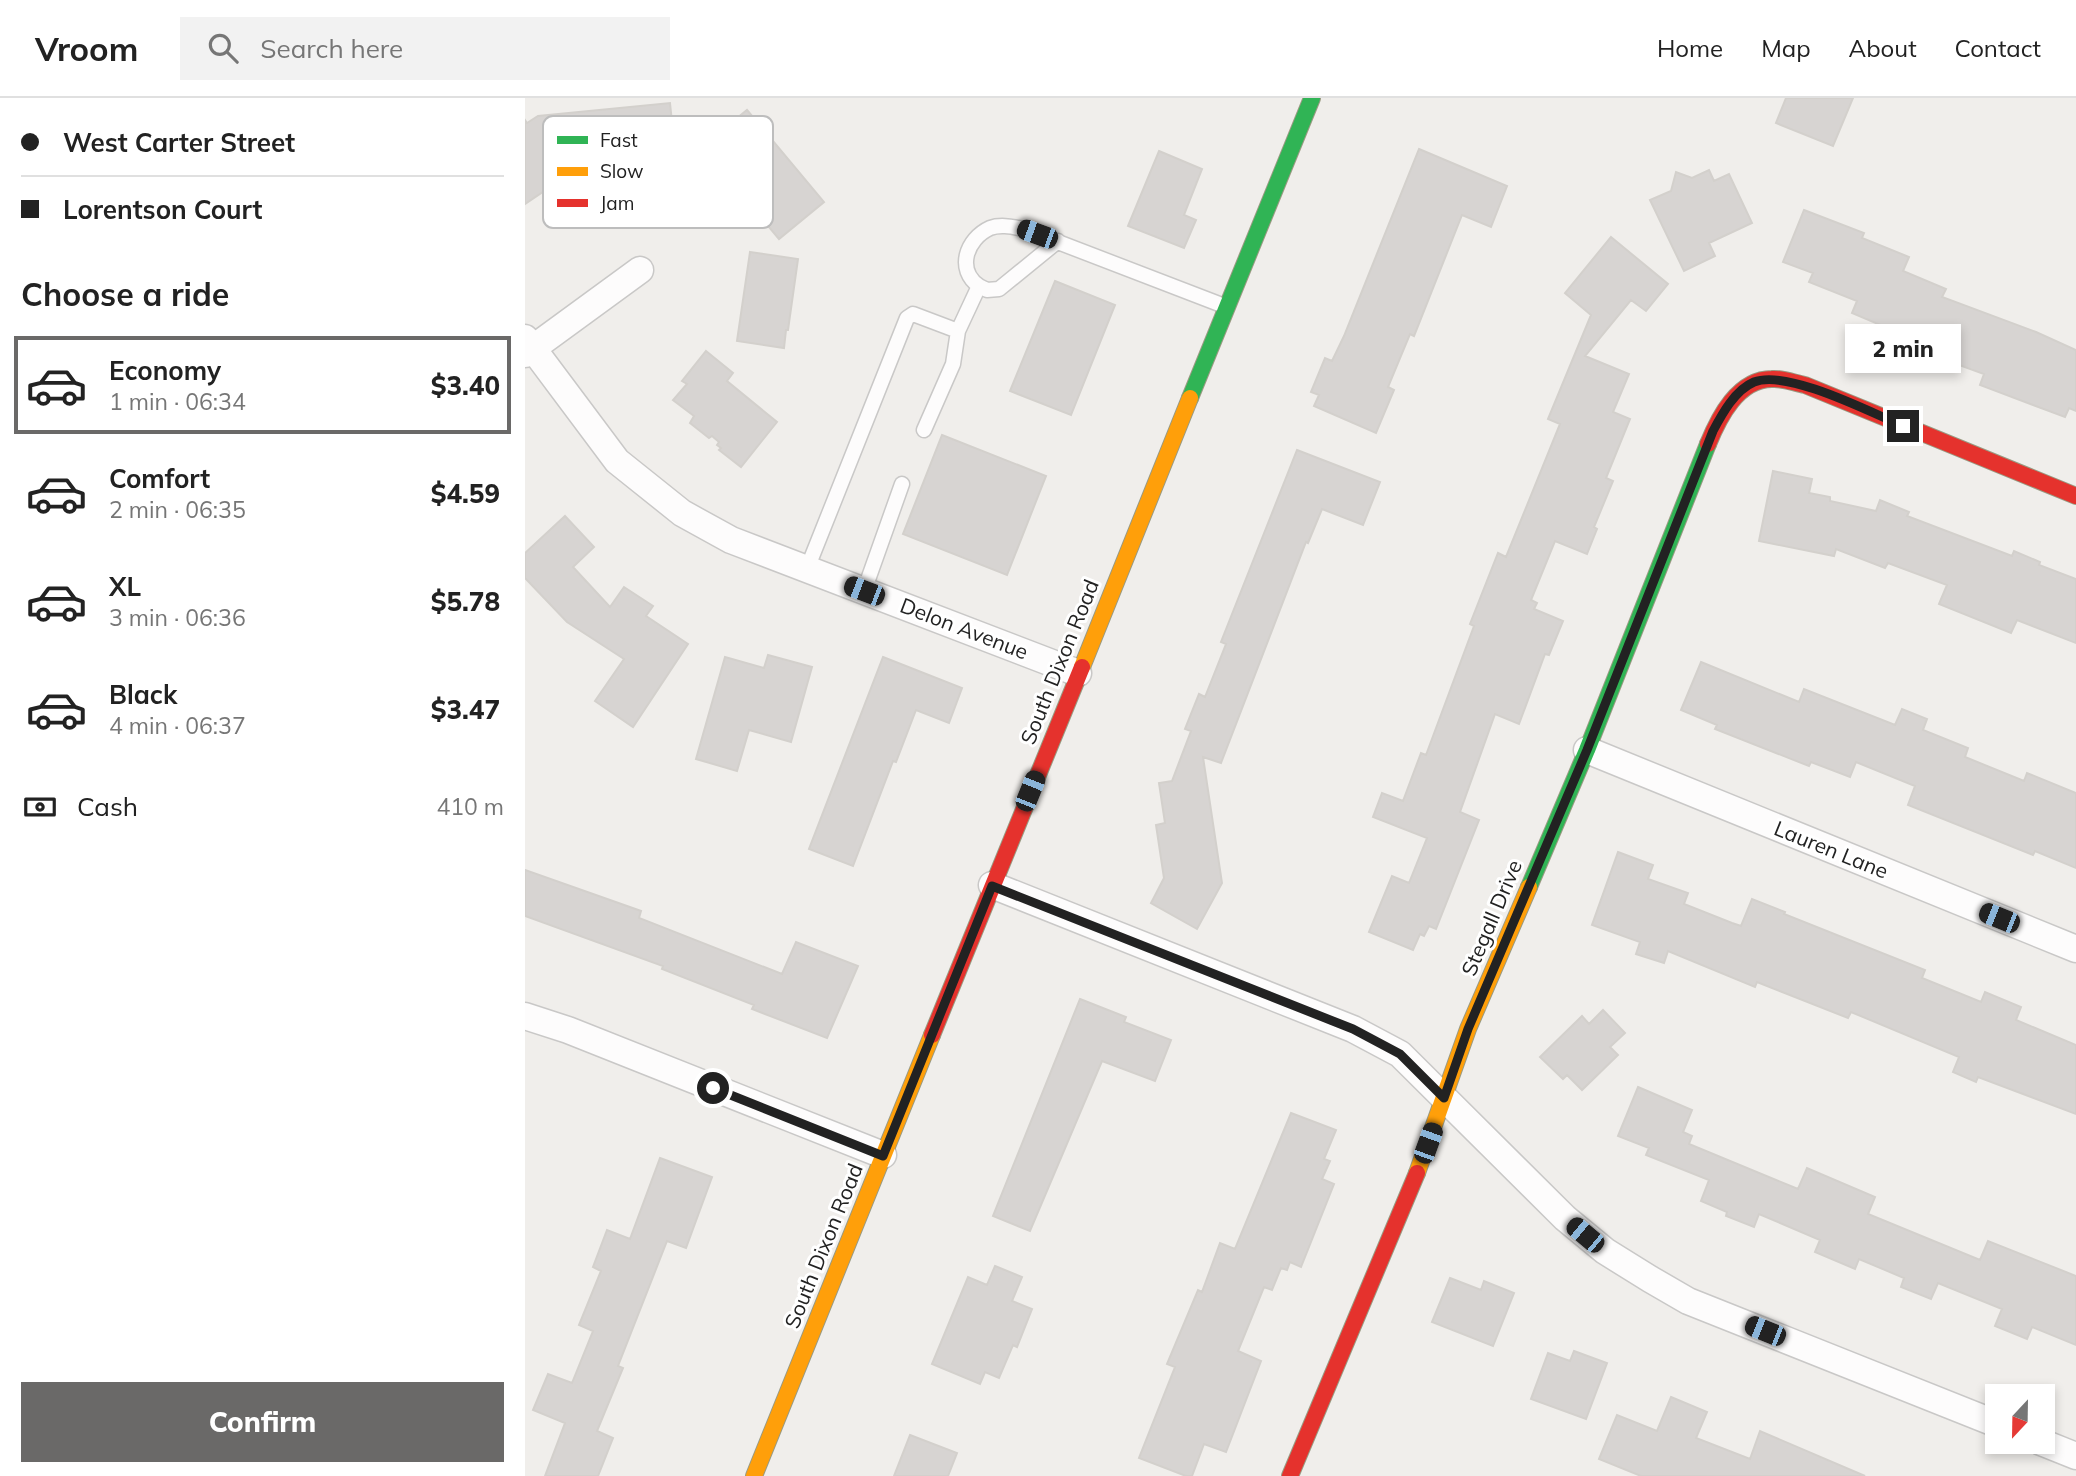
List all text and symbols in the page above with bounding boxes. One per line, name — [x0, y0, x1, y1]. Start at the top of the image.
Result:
search box — [180, 17, 670, 80]
text: Vroom — [35, 28, 138, 69]
icon: search — [204, 29, 242, 67]
text: Search here — [260, 32, 403, 65]
text: Home — [1657, 33, 1723, 63]
text: Map — [1761, 33, 1811, 63]
text: About — [1849, 33, 1917, 63]
text: Contact — [1955, 33, 2041, 63]
legend — [543, 116, 773, 228]
text: West Carter Street — [63, 126, 295, 159]
text: Fast — [600, 128, 638, 152]
text: Slow — [600, 159, 644, 183]
text: Jam — [600, 191, 634, 215]
text: Lorentson Court — [63, 193, 262, 226]
car — [1014, 217, 1061, 251]
text: Choose a ride — [21, 274, 229, 314]
callout: 2 min — [1845, 324, 1961, 374]
text: 2 min — [1872, 334, 1934, 363]
icon: car — [25, 354, 88, 417]
text: Economy — [109, 354, 221, 387]
text: $3.40 — [431, 369, 500, 402]
text: 1 min · 06:34 — [109, 387, 246, 416]
route end — [1887, 410, 1919, 442]
icon: car — [25, 462, 88, 525]
text: Comfort — [109, 462, 210, 495]
text: $4.59 — [431, 477, 500, 510]
text: 2 min · 06:35 — [109, 495, 246, 524]
icon: car — [25, 570, 88, 633]
text: XL — [109, 570, 141, 603]
car — [841, 574, 888, 608]
street label: South Dixon Road — [1014, 575, 1104, 748]
text: $5.78 — [431, 585, 500, 618]
street label: Delon Avenue — [897, 592, 1032, 664]
text: 3 min · 06:36 — [109, 603, 246, 632]
icon: car — [25, 678, 88, 741]
text: Black — [109, 678, 177, 711]
text: $3.47 — [431, 693, 500, 726]
text: 4 min · 06:37 — [109, 711, 246, 740]
car — [1013, 768, 1048, 814]
icon: cash — [21, 788, 59, 826]
text: Cash — [77, 790, 138, 823]
text: 410 m — [436, 792, 504, 821]
street label: Lauren Lane — [1771, 814, 1892, 884]
street label: Stegall Drive — [1455, 856, 1527, 979]
car — [1976, 900, 2023, 936]
route start — [697, 1072, 729, 1104]
car — [1411, 1120, 1446, 1166]
street label: South Dixon Road — [778, 1159, 868, 1332]
car — [1563, 1213, 1608, 1257]
car — [1742, 1313, 1789, 1349]
button: Confirm — [21, 1382, 504, 1462]
north arrow — [1985, 1384, 2055, 1454]
map controls — [1985, 1384, 2055, 1454]

